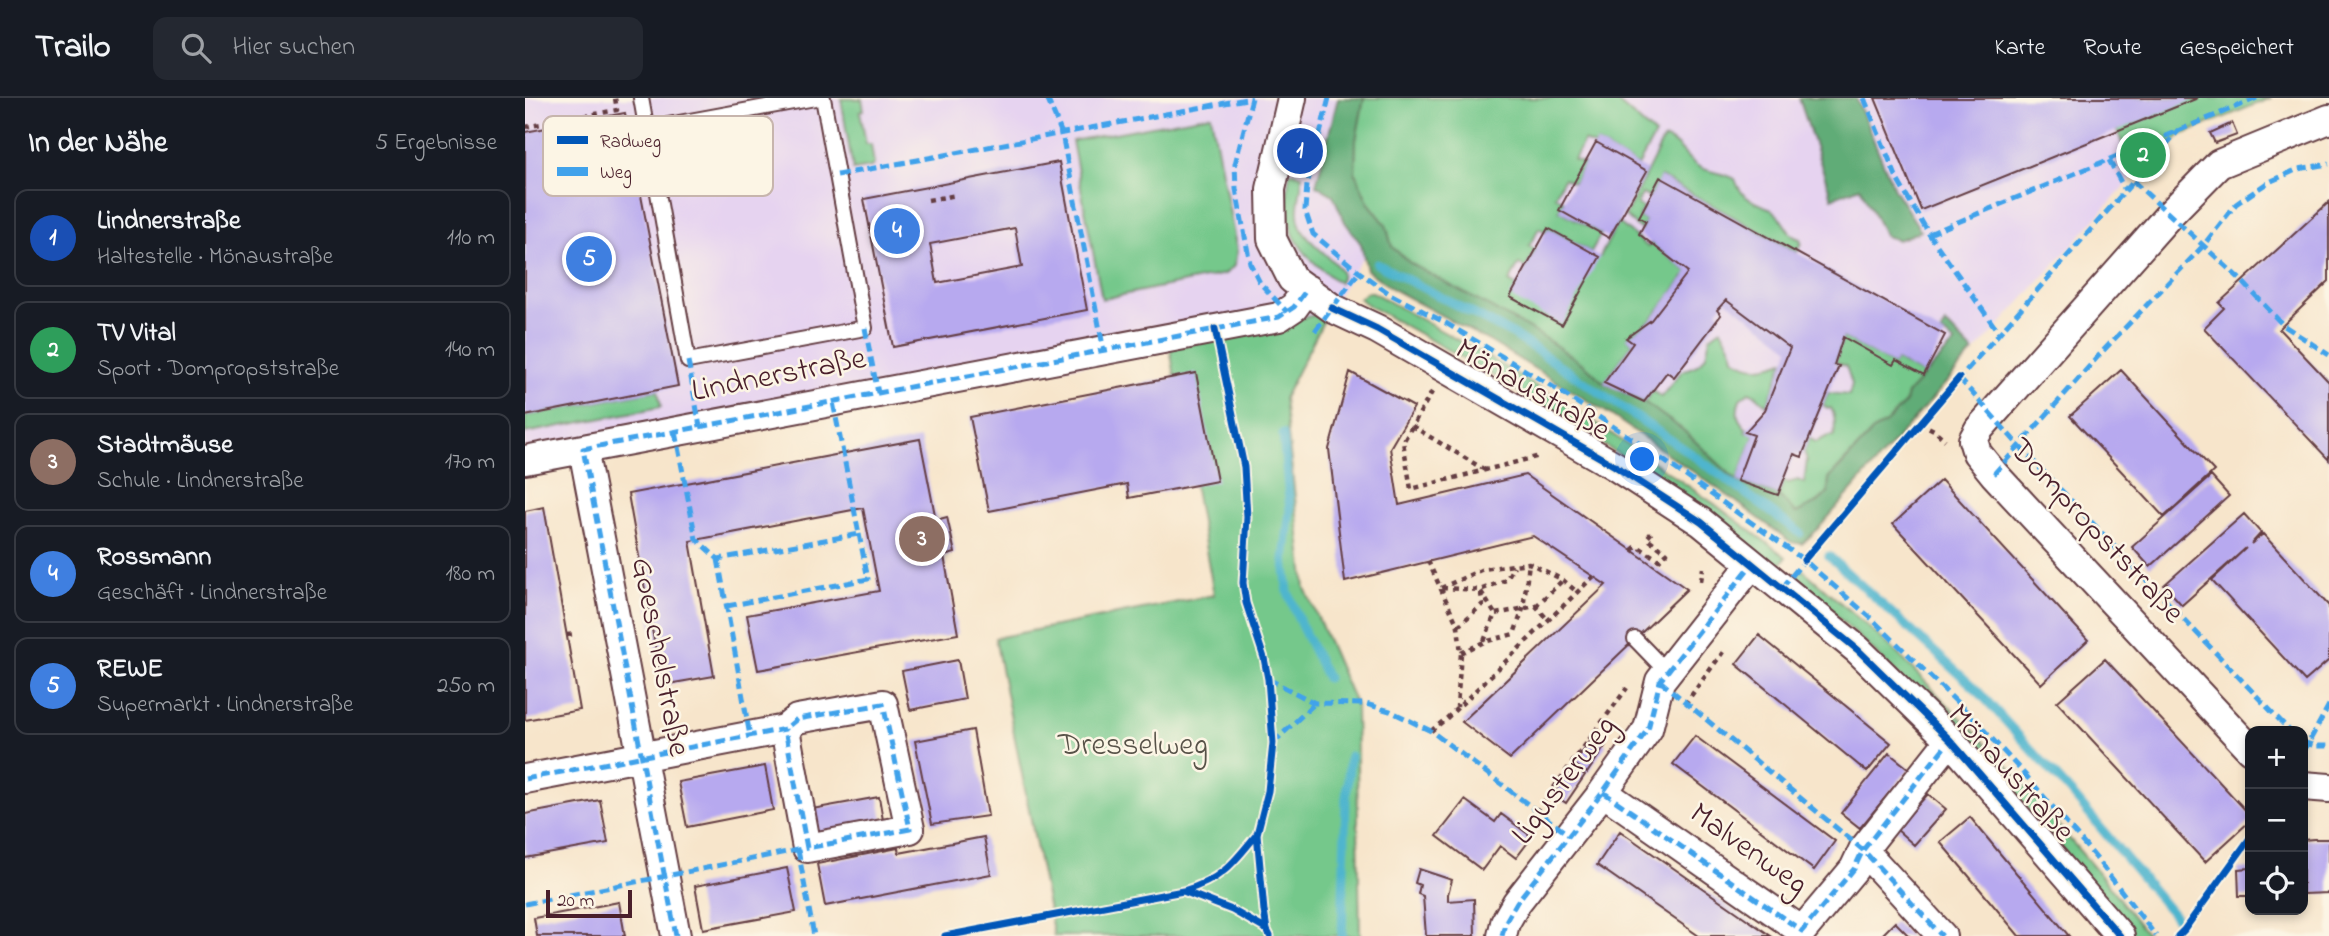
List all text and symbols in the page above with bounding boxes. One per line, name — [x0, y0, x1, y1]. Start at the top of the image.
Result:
search box — [153, 17, 643, 80]
text: Trailo — [35, 24, 111, 72]
icon: search — [177, 29, 215, 67]
text: Hier suchen — [233, 29, 355, 67]
text: Karte — [1994, 31, 2045, 66]
text: Route — [2083, 31, 2142, 66]
text: Gespeichert — [2180, 31, 2294, 66]
legend — [543, 116, 773, 196]
text: In der Nähe — [28, 122, 168, 166]
pin: 1 — [1277, 125, 1323, 177]
text: 5 Ergebnisse — [375, 127, 497, 160]
text: Radweg — [600, 129, 661, 158]
pin: 2 — [2120, 129, 2166, 181]
text: Weg — [600, 160, 632, 189]
text: Lindnerstraße — [97, 203, 241, 241]
pin: 4 — [874, 205, 920, 257]
text: 1 — [49, 222, 57, 255]
text: 110 m — [447, 222, 495, 255]
pin: 5 — [566, 233, 612, 285]
text: Haltestelle · Mönaustraße — [97, 241, 333, 274]
text: TV Vital — [97, 315, 176, 353]
street label: Mönaustraße — [1445, 327, 1619, 455]
text: 2 — [47, 334, 59, 367]
text: 140 m — [445, 334, 495, 367]
street label: Lindnerstraße — [688, 336, 871, 416]
text: Sport · Dompropststraße — [97, 353, 339, 386]
text: Stadtmäuse — [97, 427, 233, 465]
street label: Dompropststraße — [1997, 428, 2195, 636]
your location — [1625, 442, 1659, 476]
text: 3 — [48, 446, 58, 479]
text: 170 m — [445, 446, 495, 479]
text: Schule · Lindnerstraße — [97, 465, 304, 498]
pin: 3 — [899, 513, 945, 565]
text: Rossmann — [97, 539, 211, 577]
street label: Goeschelstraße — [617, 553, 701, 761]
text: 4 — [48, 558, 58, 591]
text: 180 m — [446, 558, 495, 591]
text: Geschäft · Lindnerstraße — [97, 577, 327, 610]
text: REWE — [97, 651, 163, 689]
text: 5 — [46, 670, 60, 703]
text: 250 m — [437, 670, 495, 703]
text: Supermarkt · Lindnerstraße — [97, 689, 353, 722]
street label: Mönaustraße — [1935, 694, 2086, 854]
street label: Ligusterweg — [1501, 706, 1629, 856]
park label: Dresselweg — [1057, 723, 1208, 770]
map controls — [2245, 726, 2308, 915]
button: + — [2245, 726, 2308, 789]
button: − — [2245, 789, 2308, 852]
street label: Malvenweg — [1679, 792, 1817, 908]
button: locate — [2245, 852, 2308, 915]
scale bar — [546, 887, 632, 919]
text: 20 m — [557, 888, 594, 915]

